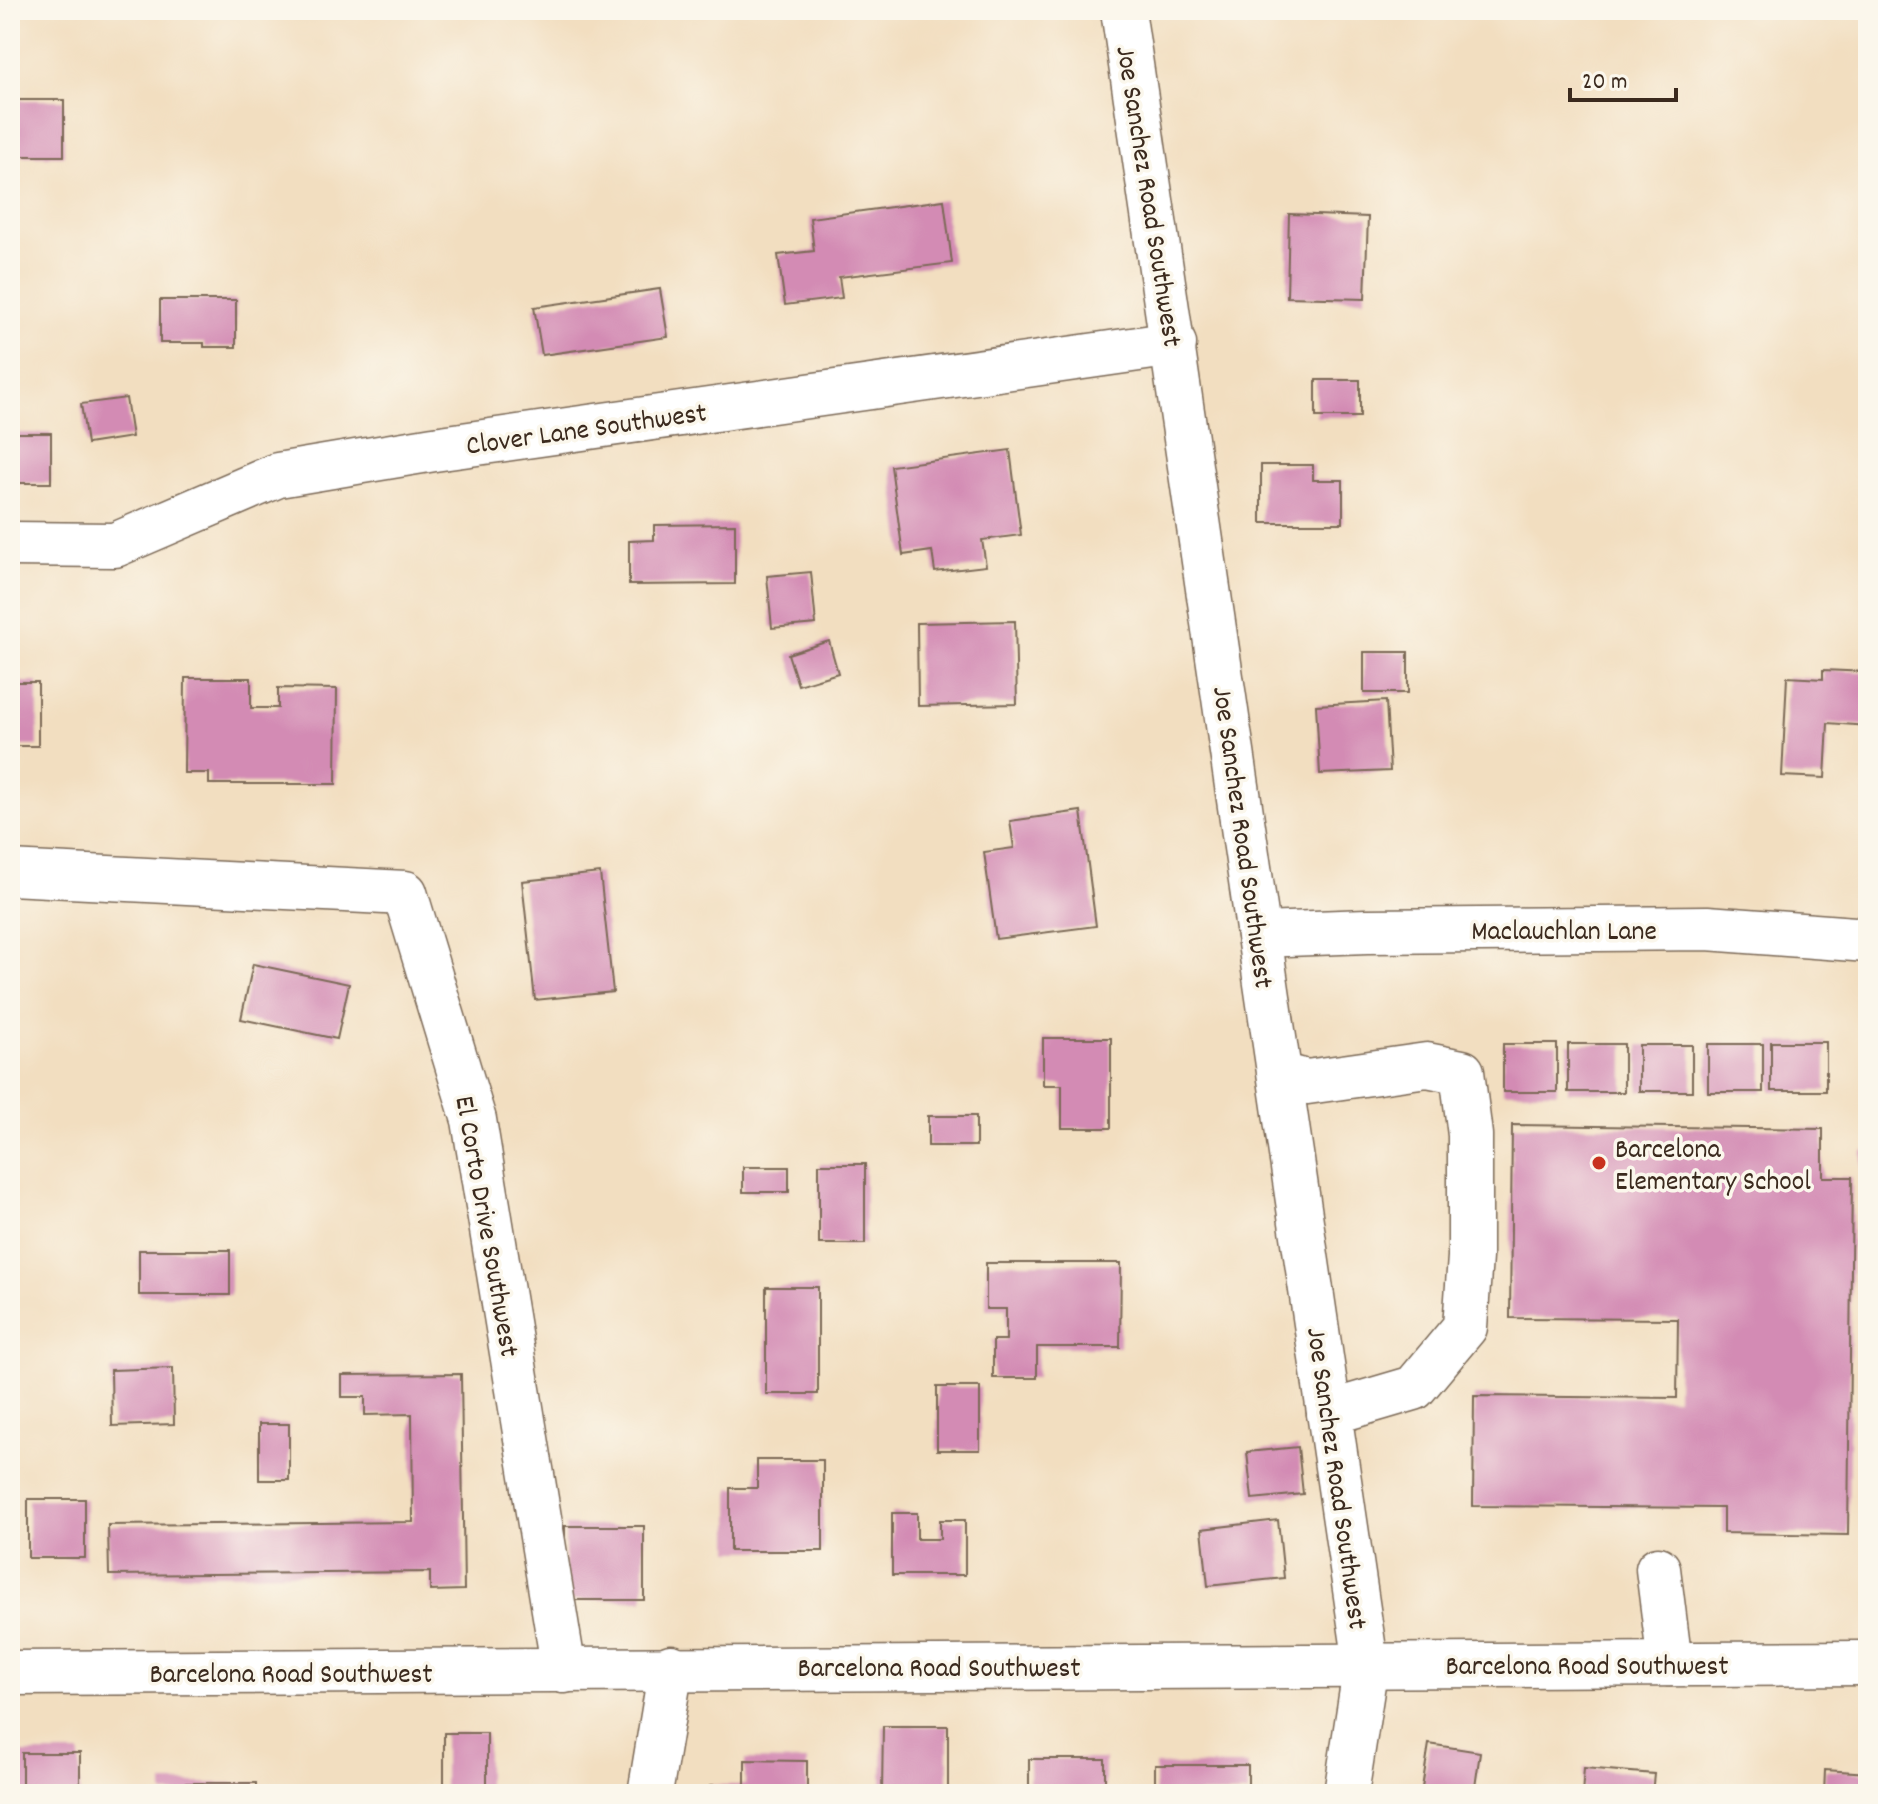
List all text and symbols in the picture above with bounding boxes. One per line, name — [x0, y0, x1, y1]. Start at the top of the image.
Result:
street label: Joe Sanchez Road Southwest — [1102, 43, 1190, 350]
scale bar — [1570, 52, 1676, 102]
text: 20 m — [1582, 66, 1628, 100]
street label: Clover Lane Southwest — [464, 395, 710, 469]
street label: Joe Sanchez Road Southwest — [1199, 684, 1281, 991]
street label: Maclauchlan Lane — [1471, 914, 1657, 954]
street label: El Corto Drive Southwest — [441, 1093, 527, 1361]
place label: Barcelona Elementary School — [1615, 1132, 1811, 1204]
marker: Barcelona Elementary School — [1590, 1154, 1608, 1172]
street label: Joe Sanchez Road Southwest — [1293, 1325, 1375, 1632]
street label: Barcelona Road Southwest — [1445, 1649, 1729, 1689]
street label: Barcelona Road Southwest — [797, 1651, 1081, 1691]
street label: Barcelona Road Southwest — [149, 1657, 433, 1697]

